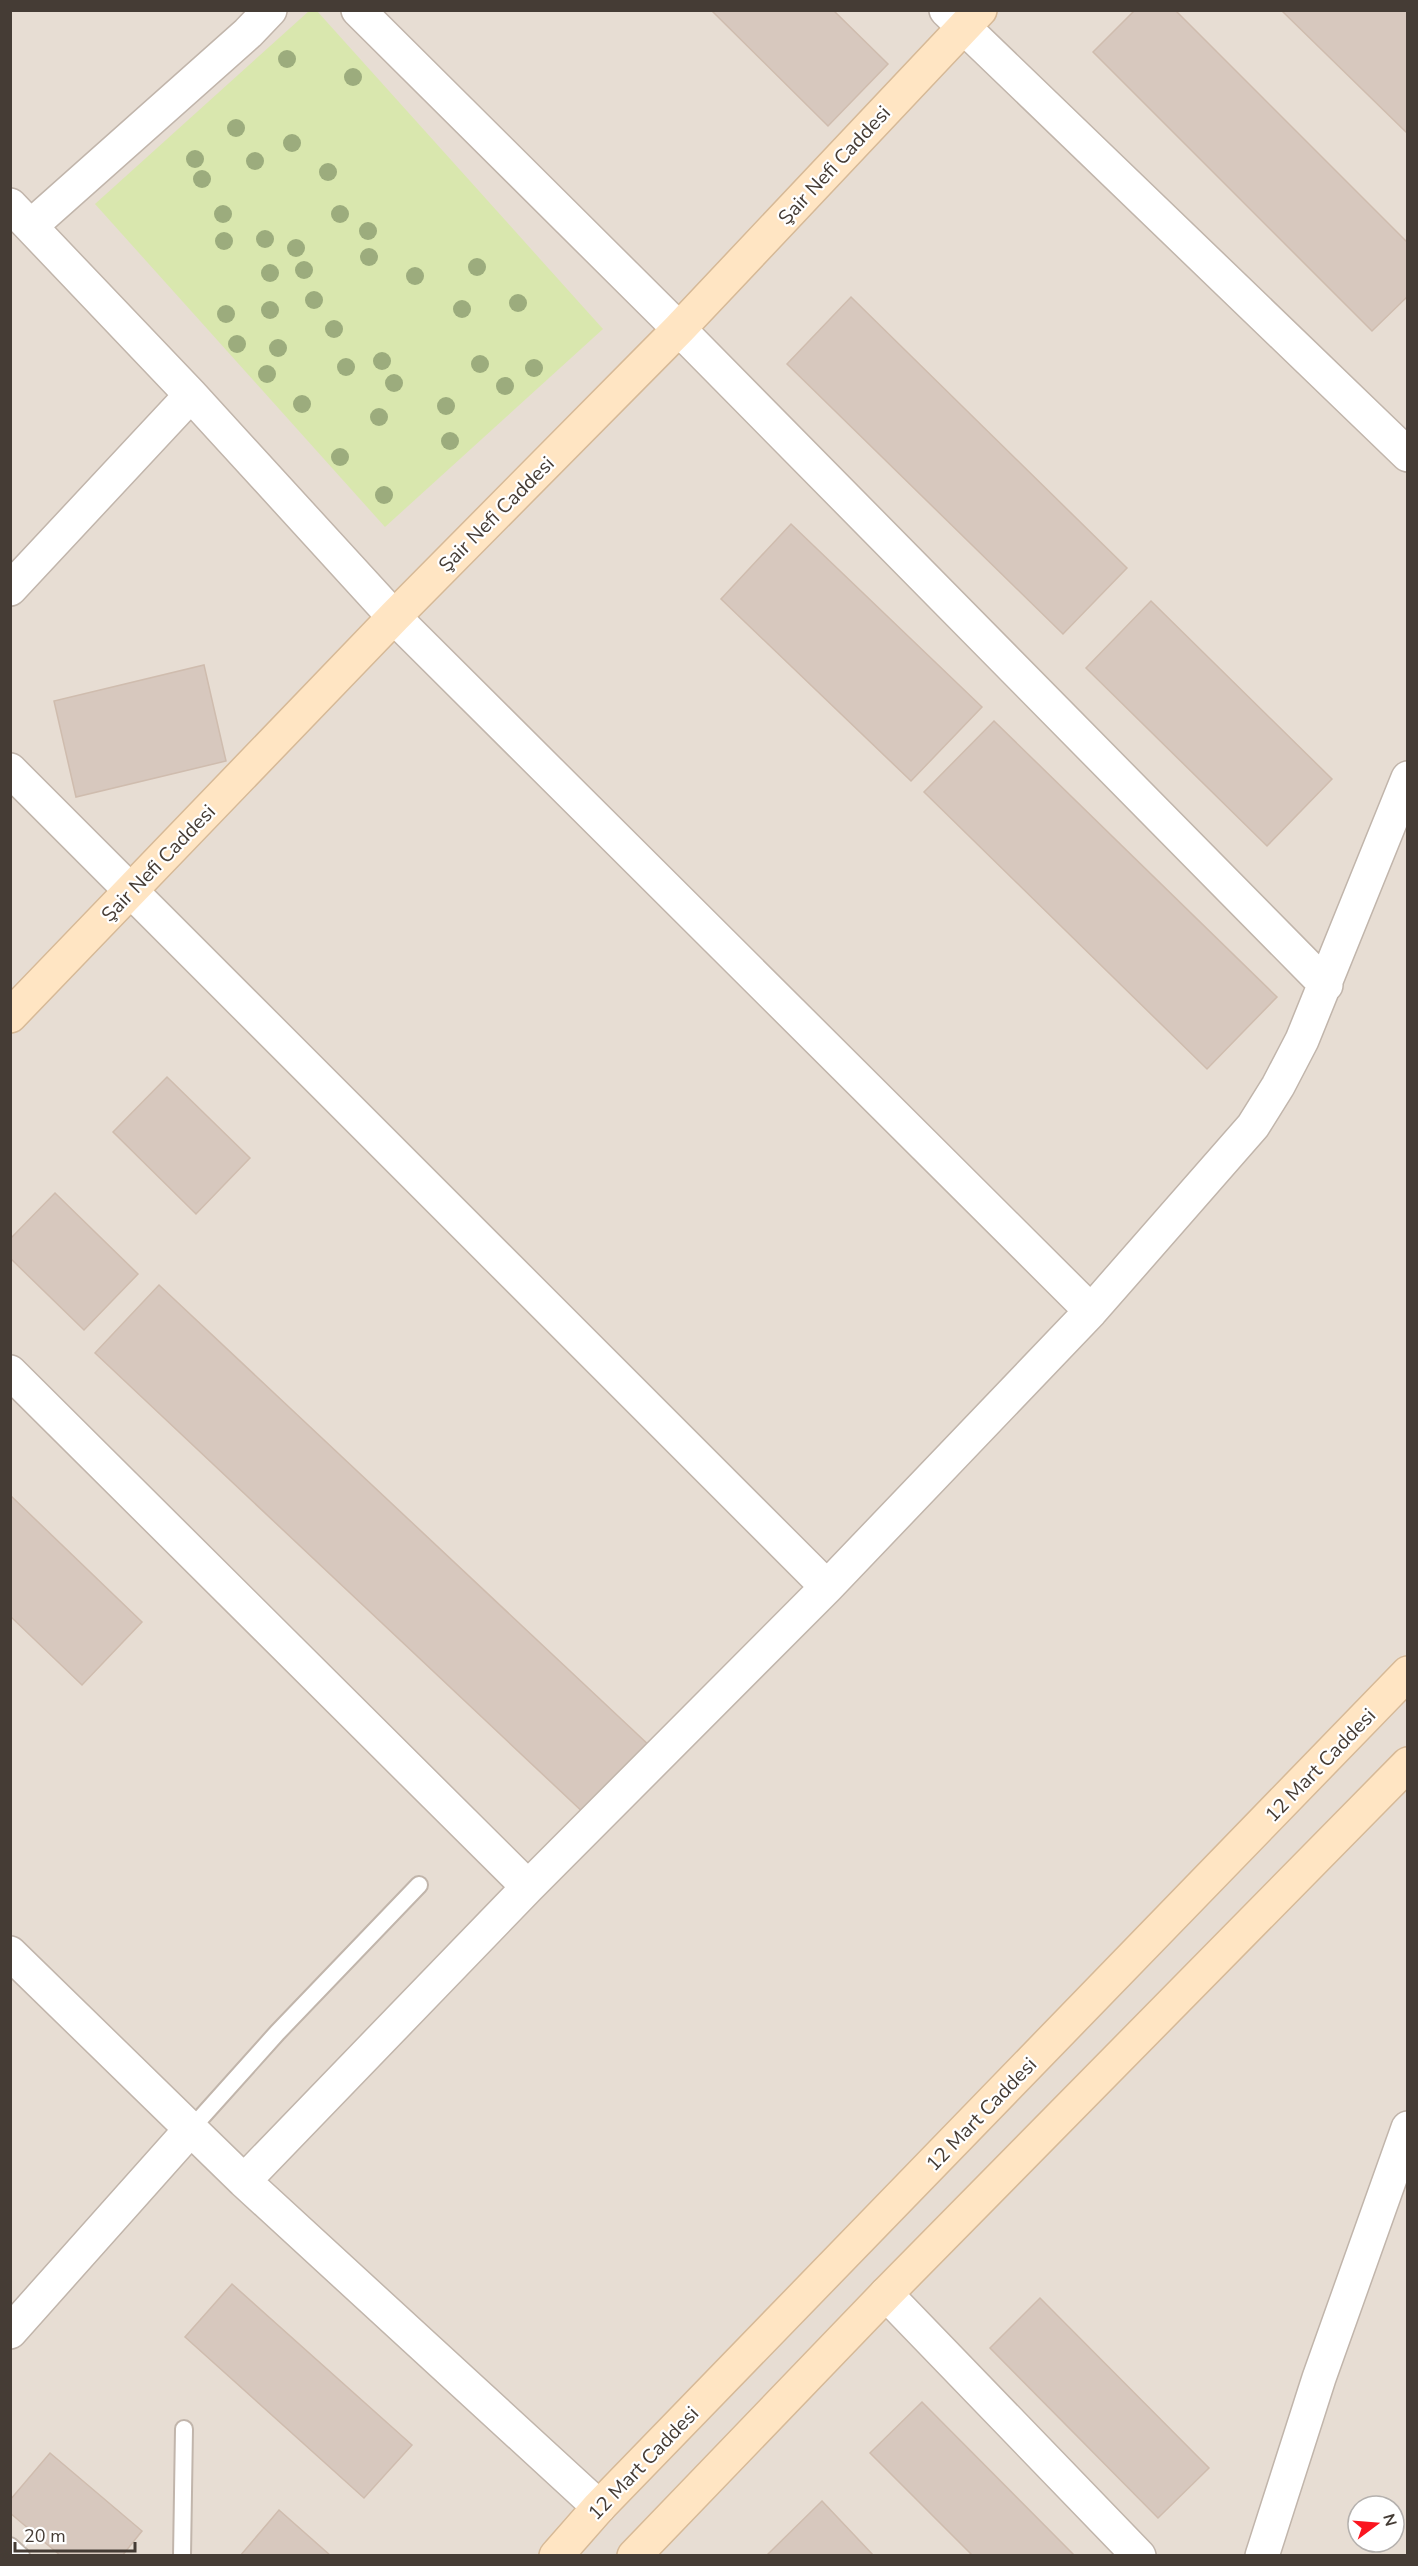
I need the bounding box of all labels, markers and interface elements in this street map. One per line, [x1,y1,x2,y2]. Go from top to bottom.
street label: Şair Nefi Caddesi [772,100,897,231]
street label: Şair Nefi Caddesi [433,451,560,578]
street label: Şair Nefi Caddesi [95,799,221,928]
street label: 12 Mart Caddesi [1259,1703,1382,1828]
street label: 12 Mart Caddesi [920,2052,1043,2177]
street label: 12 Mart Caddesi [582,2401,705,2526]
north arrow [1346,2494,1406,2554]
text: N [1377,2511,1402,2529]
scale bar [15,2515,135,2553]
text: 20 m [24,2524,66,2548]

